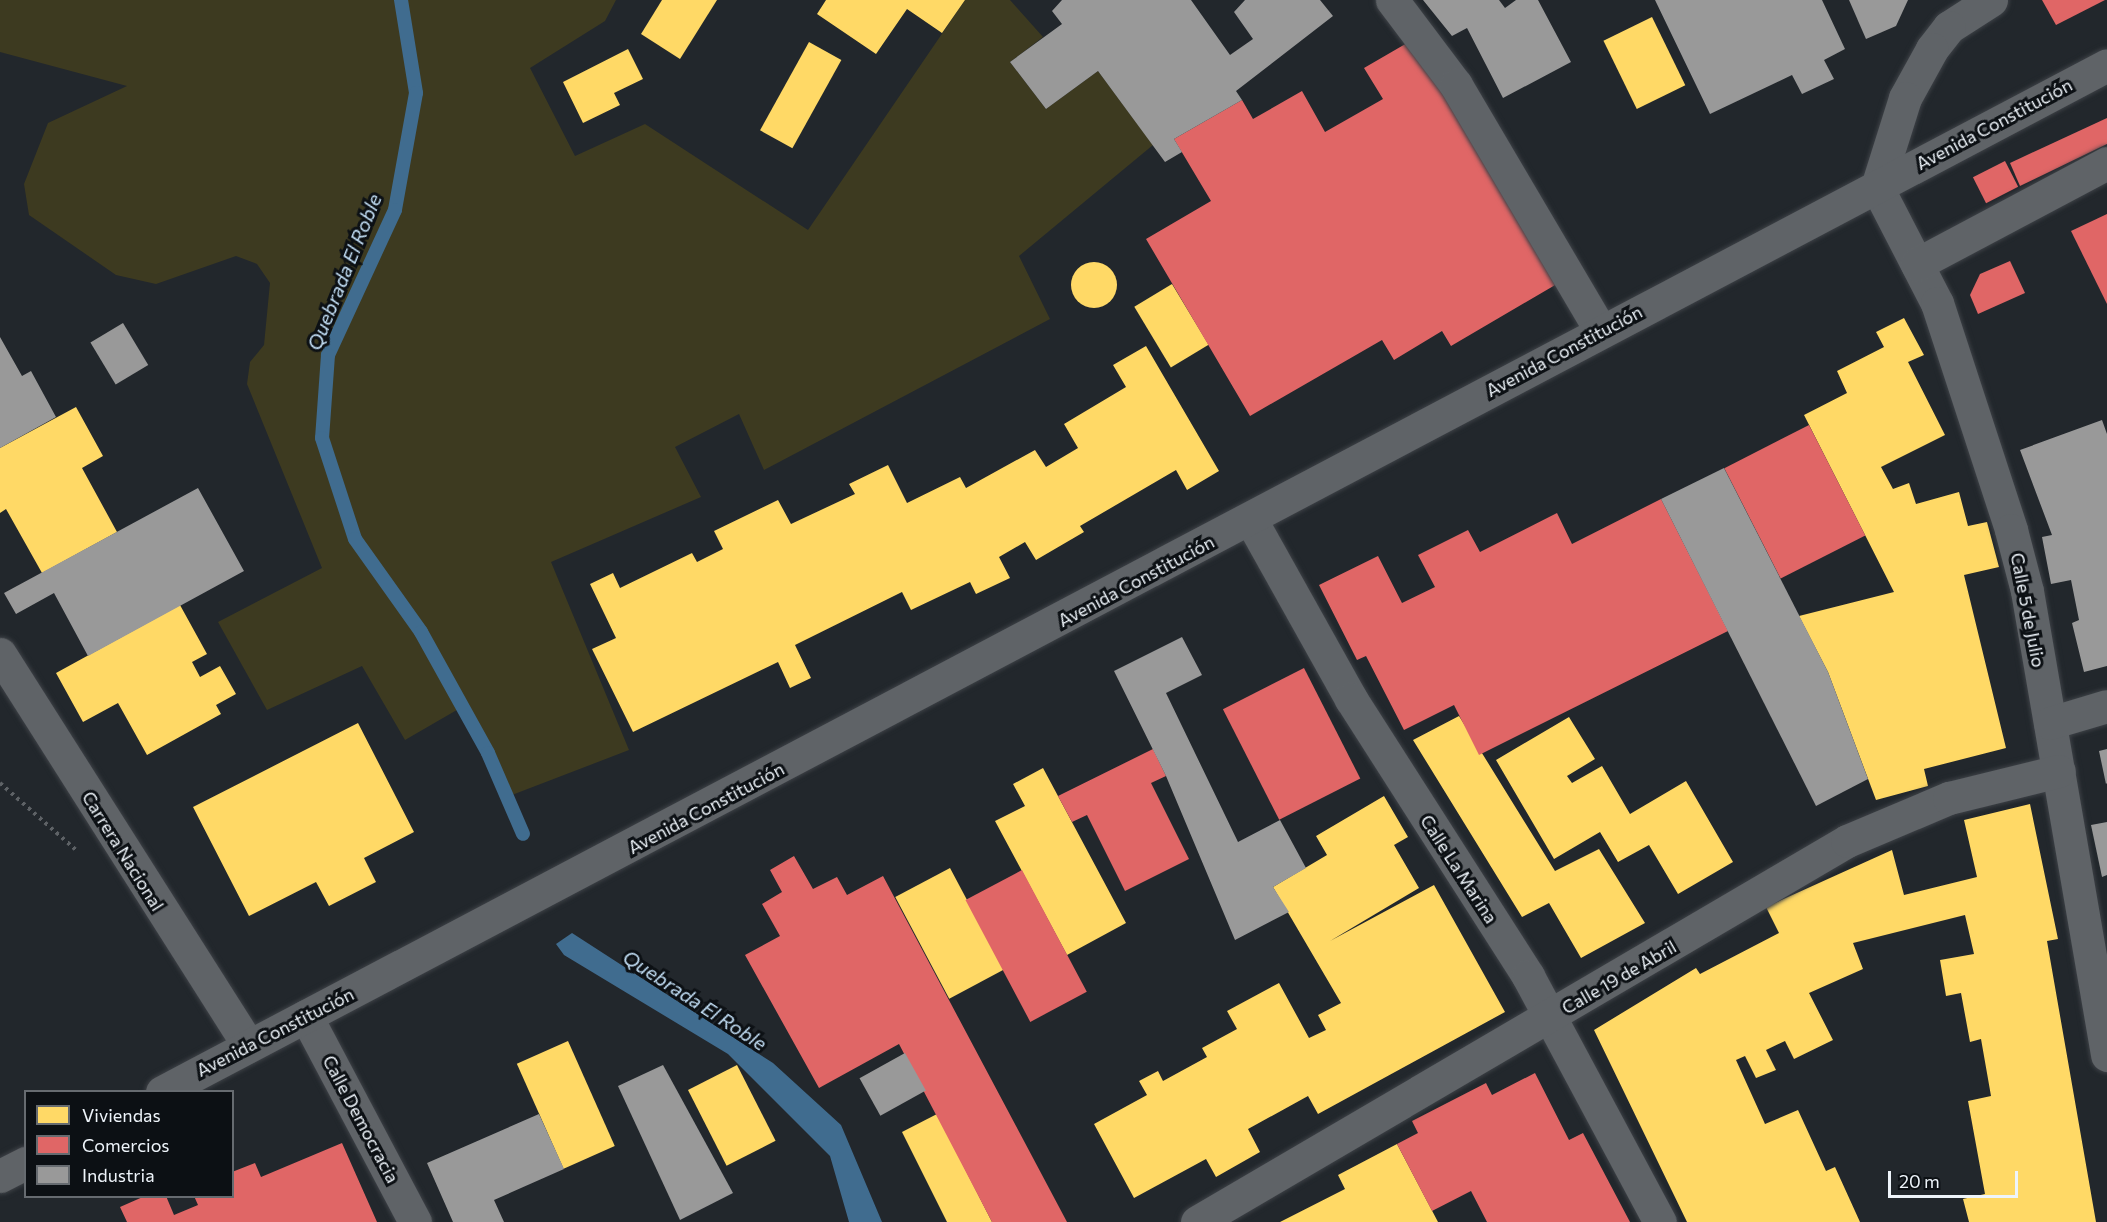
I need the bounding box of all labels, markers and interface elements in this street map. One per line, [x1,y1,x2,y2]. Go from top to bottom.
street label: Avenida Constitución [1912,74,2076,174]
water label: Quebrada El Roble [302,190,386,354]
street label: Avenida Constitución [1482,301,1646,401]
street label: Avenida Constitución [1054,531,1218,631]
street label: Calle 5 de Julio [2006,551,2050,669]
street label: Avenida Constitución [624,758,788,858]
street label: Carrera Nacional [78,787,168,915]
street label: Calle La Marina [1416,811,1502,927]
street label: Calle 19 de Abril [1558,935,1680,1019]
water label: Quebrada El Roble [618,944,772,1056]
street label: Avenida Constitución [193,983,357,1081]
street label: Calle Democracia [318,1052,404,1186]
legend [24,1090,234,1198]
text: Viviendas [82,1104,161,1126]
text: Comercios [82,1134,169,1156]
scale bar [1891,1159,2022,1197]
text: Industria [82,1164,155,1186]
text: 20 m [1899,1170,1940,1192]

